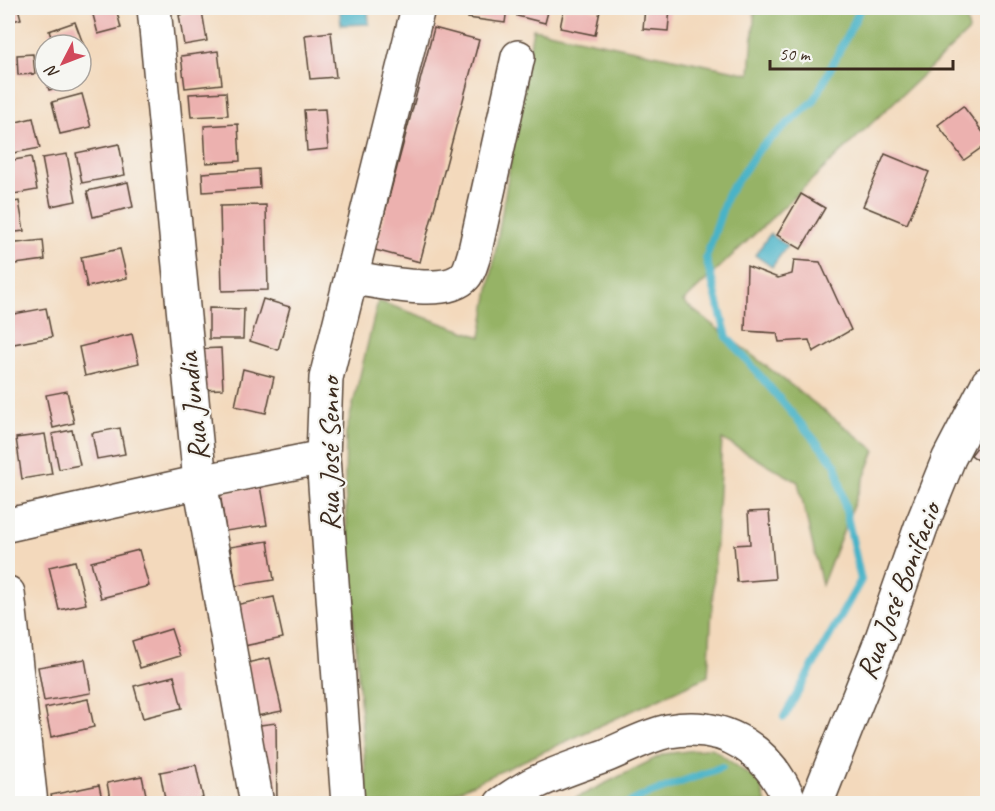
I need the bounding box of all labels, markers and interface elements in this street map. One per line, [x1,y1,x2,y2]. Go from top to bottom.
north arrow [33,33,93,93]
scale bar [770,33,953,71]
text: 50 m [779,43,812,65]
text: N [40,60,63,83]
street label: Rua Jundia [168,349,218,463]
street label: Rua José Senno [310,374,348,531]
street label: Rua José Bonifacio [847,494,950,685]

